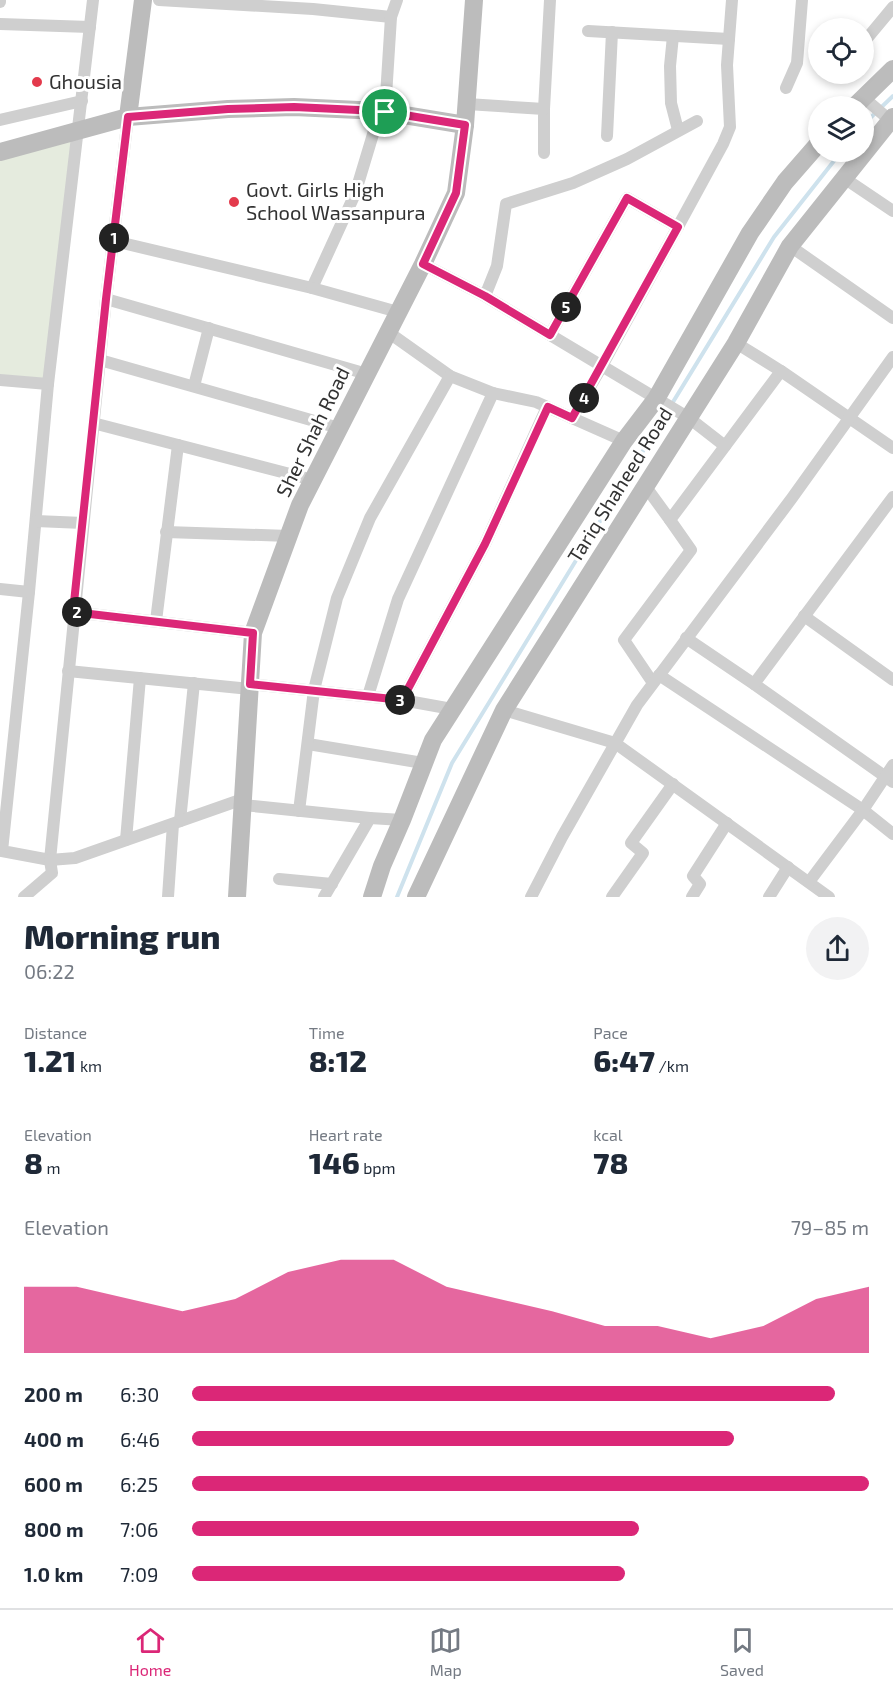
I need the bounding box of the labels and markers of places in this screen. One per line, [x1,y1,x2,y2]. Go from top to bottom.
place label: Ghousia [49,69,122,93]
marker: Ghousia [30,75,44,89]
pin [359,86,410,137]
place label: Govt. Girls High School Wassanpura [246,177,426,224]
marker: Govt. Girls High School Wassanpura [227,195,241,209]
pin: 1 [99,223,129,253]
pin: 5 [551,292,581,322]
pin: 4 [569,383,599,413]
pin: 2 [62,597,92,627]
pin: 3 [385,685,415,715]

